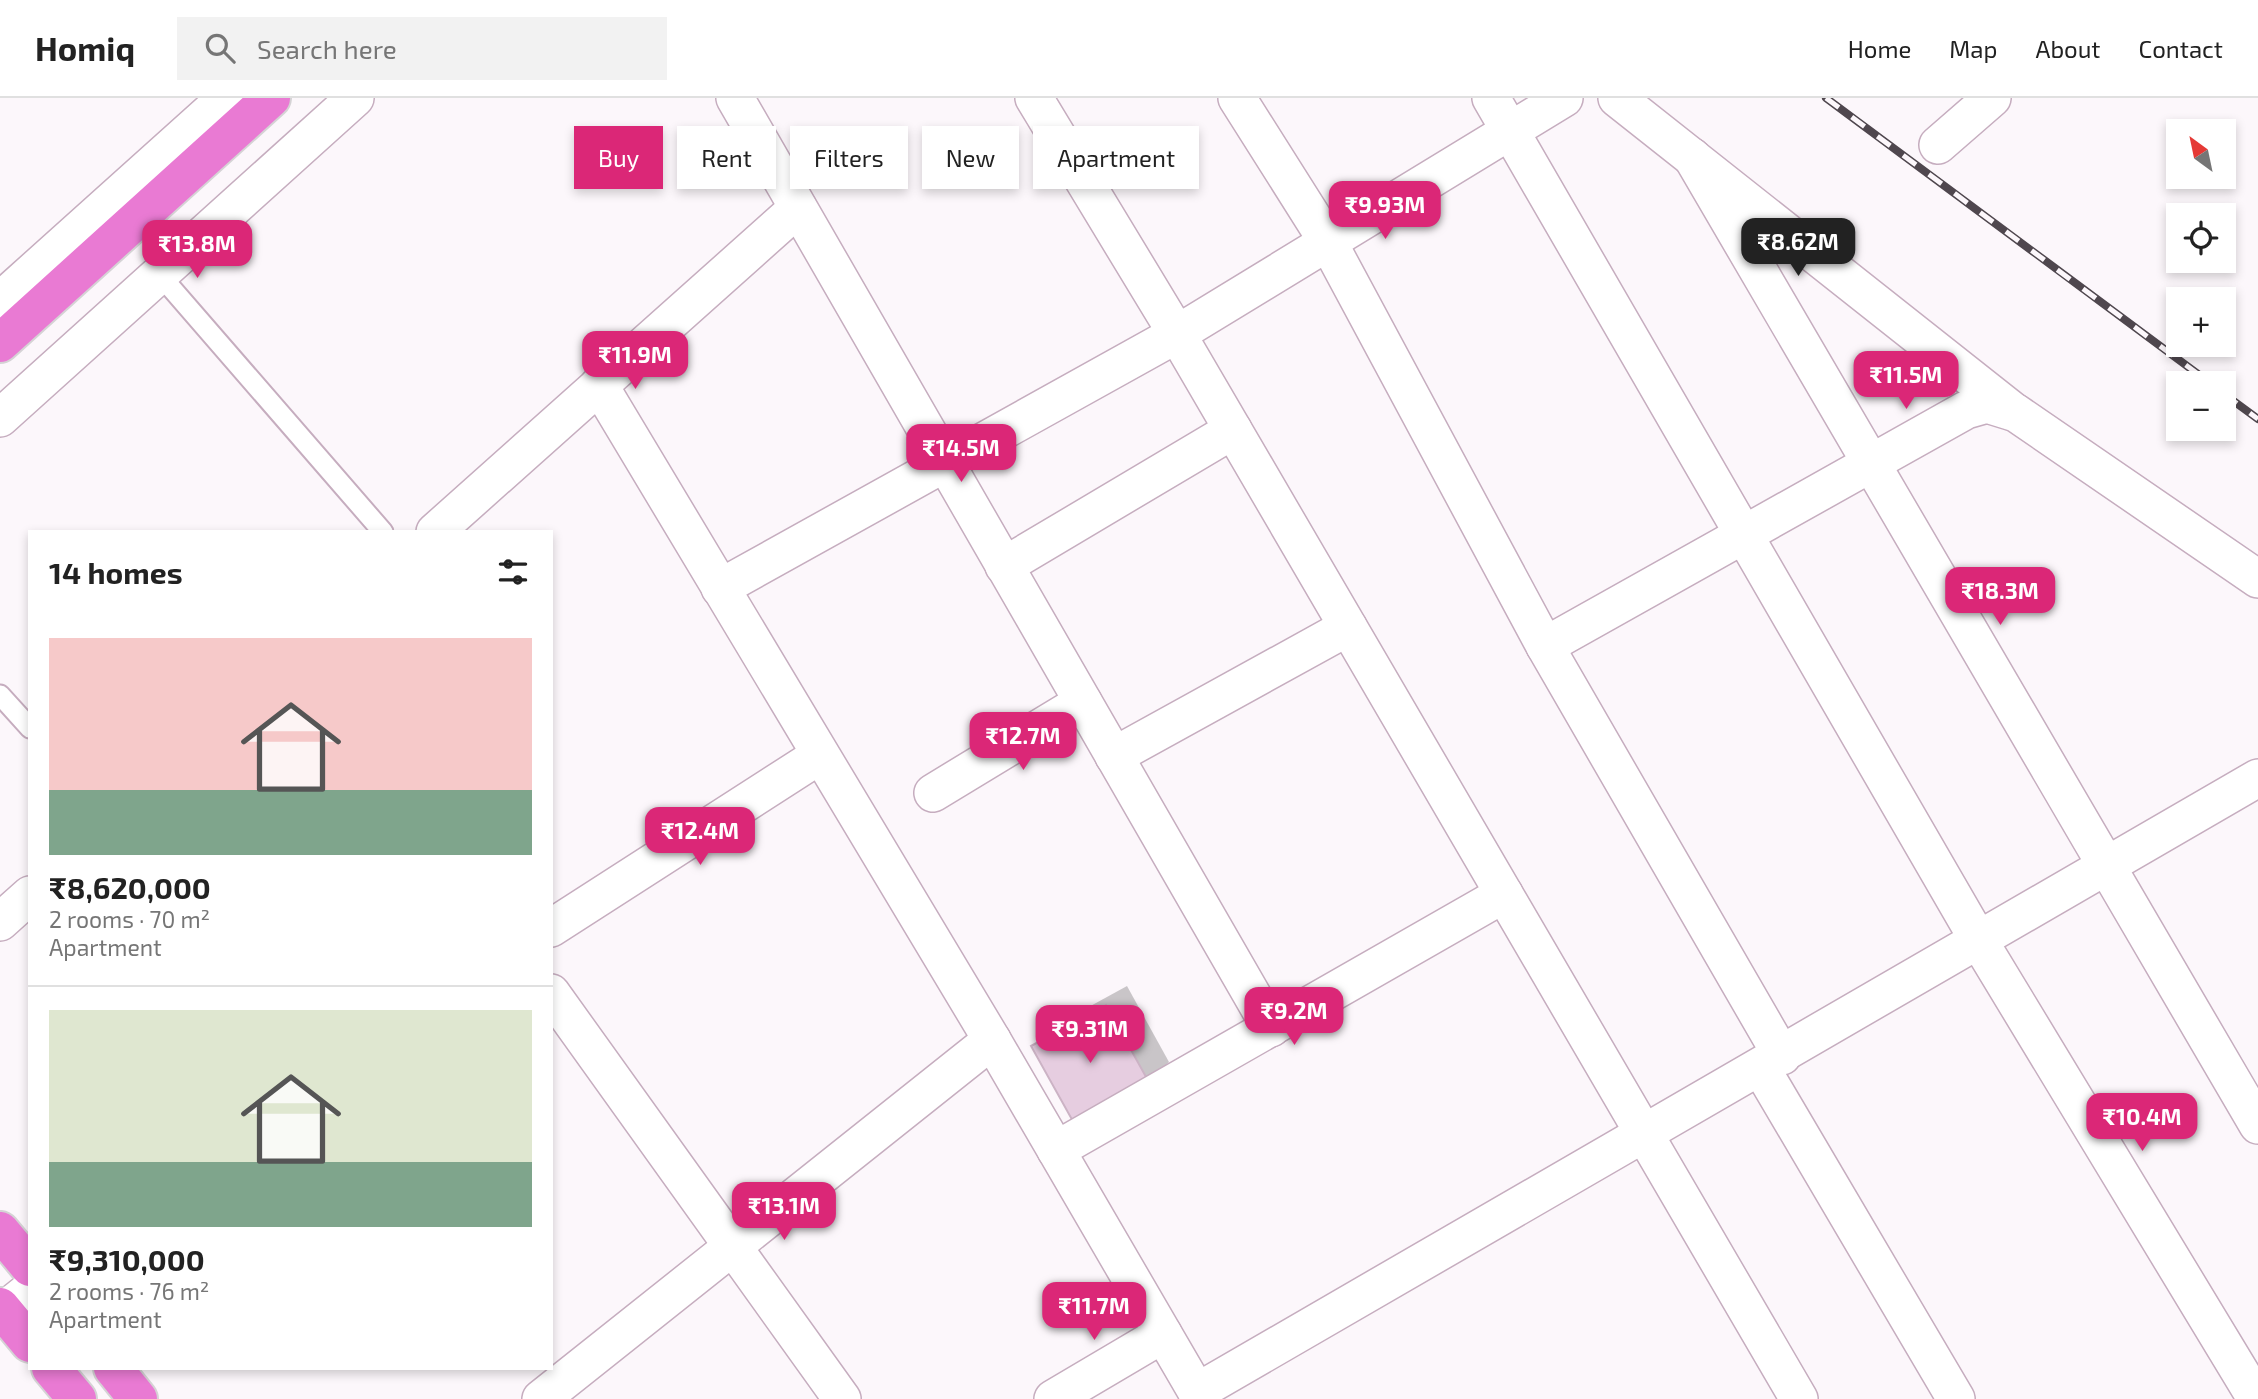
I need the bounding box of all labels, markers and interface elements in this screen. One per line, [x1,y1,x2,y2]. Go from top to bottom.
search box [177,17,667,80]
text: Homiq [35,28,135,68]
icon: search [201,29,239,67]
text: Search here [257,33,397,64]
text: Home [1848,34,1911,63]
text: Map [1949,34,1997,63]
text: About [2035,34,2101,63]
text: Contact [2139,34,2223,63]
north arrow [2166,119,2236,189]
map controls [2166,119,2236,441]
chip: Buy [574,126,663,189]
chip: Rent [677,126,776,189]
chip: Filters [790,126,908,189]
chip: New [922,126,1019,189]
chip: Apartment [1033,126,1199,189]
pin: ₹9.93M [1328,181,1442,241]
text: ₹9.93M [1345,190,1425,218]
button: locate [2166,203,2236,273]
pin: ₹8.62M [1741,218,1855,278]
pin: ₹13.8M [140,220,254,280]
text: ₹8.62M [1757,227,1839,255]
text: ₹13.8M [158,229,236,257]
button: + [2166,287,2236,357]
pin: ₹11.9M [578,331,692,391]
text: ₹11.9M [598,340,672,368]
pin: ₹11.5M [1849,352,1963,411]
text: ₹11.5M [1870,360,1942,388]
button: − [2166,371,2236,441]
pin: ₹14.5M [904,424,1018,484]
text: ₹14.5M [922,433,1000,461]
icon: filters [494,553,532,591]
text: 14 homes [49,554,183,590]
pin: ₹18.3M [1943,568,2057,627]
text: ₹18.3M [1961,576,2039,604]
icon: home [228,684,354,810]
pin: ₹12.7M [966,712,1080,772]
text: ₹12.7M [986,721,1060,749]
pin: ₹12.4M [643,808,757,867]
text: ₹12.4M [661,816,739,844]
text: ₹8,620,000 [49,869,211,905]
text: 2 rooms · 70 m² [49,905,210,933]
text: Apartment [49,933,162,961]
pin: ₹9.2M [1245,988,1343,1047]
text: ₹9.2M [1260,996,1328,1024]
pin: ₹9.31M [1033,1006,1147,1065]
text: ₹9.31M [1052,1014,1128,1042]
icon: home [228,1056,354,1182]
pin: ₹10.4M [2085,1094,2199,1153]
text: ₹10.4M [2102,1102,2182,1130]
pin: ₹13.1M [727,1182,841,1242]
text: ₹13.1M [748,1191,820,1219]
text: ₹9,310,000 [49,1241,205,1277]
text: 2 rooms · 76 m² [49,1277,209,1305]
pin: ₹11.7M [1037,1282,1151,1342]
text: ₹11.7M [1058,1291,1130,1319]
text: Apartment [49,1305,162,1333]

